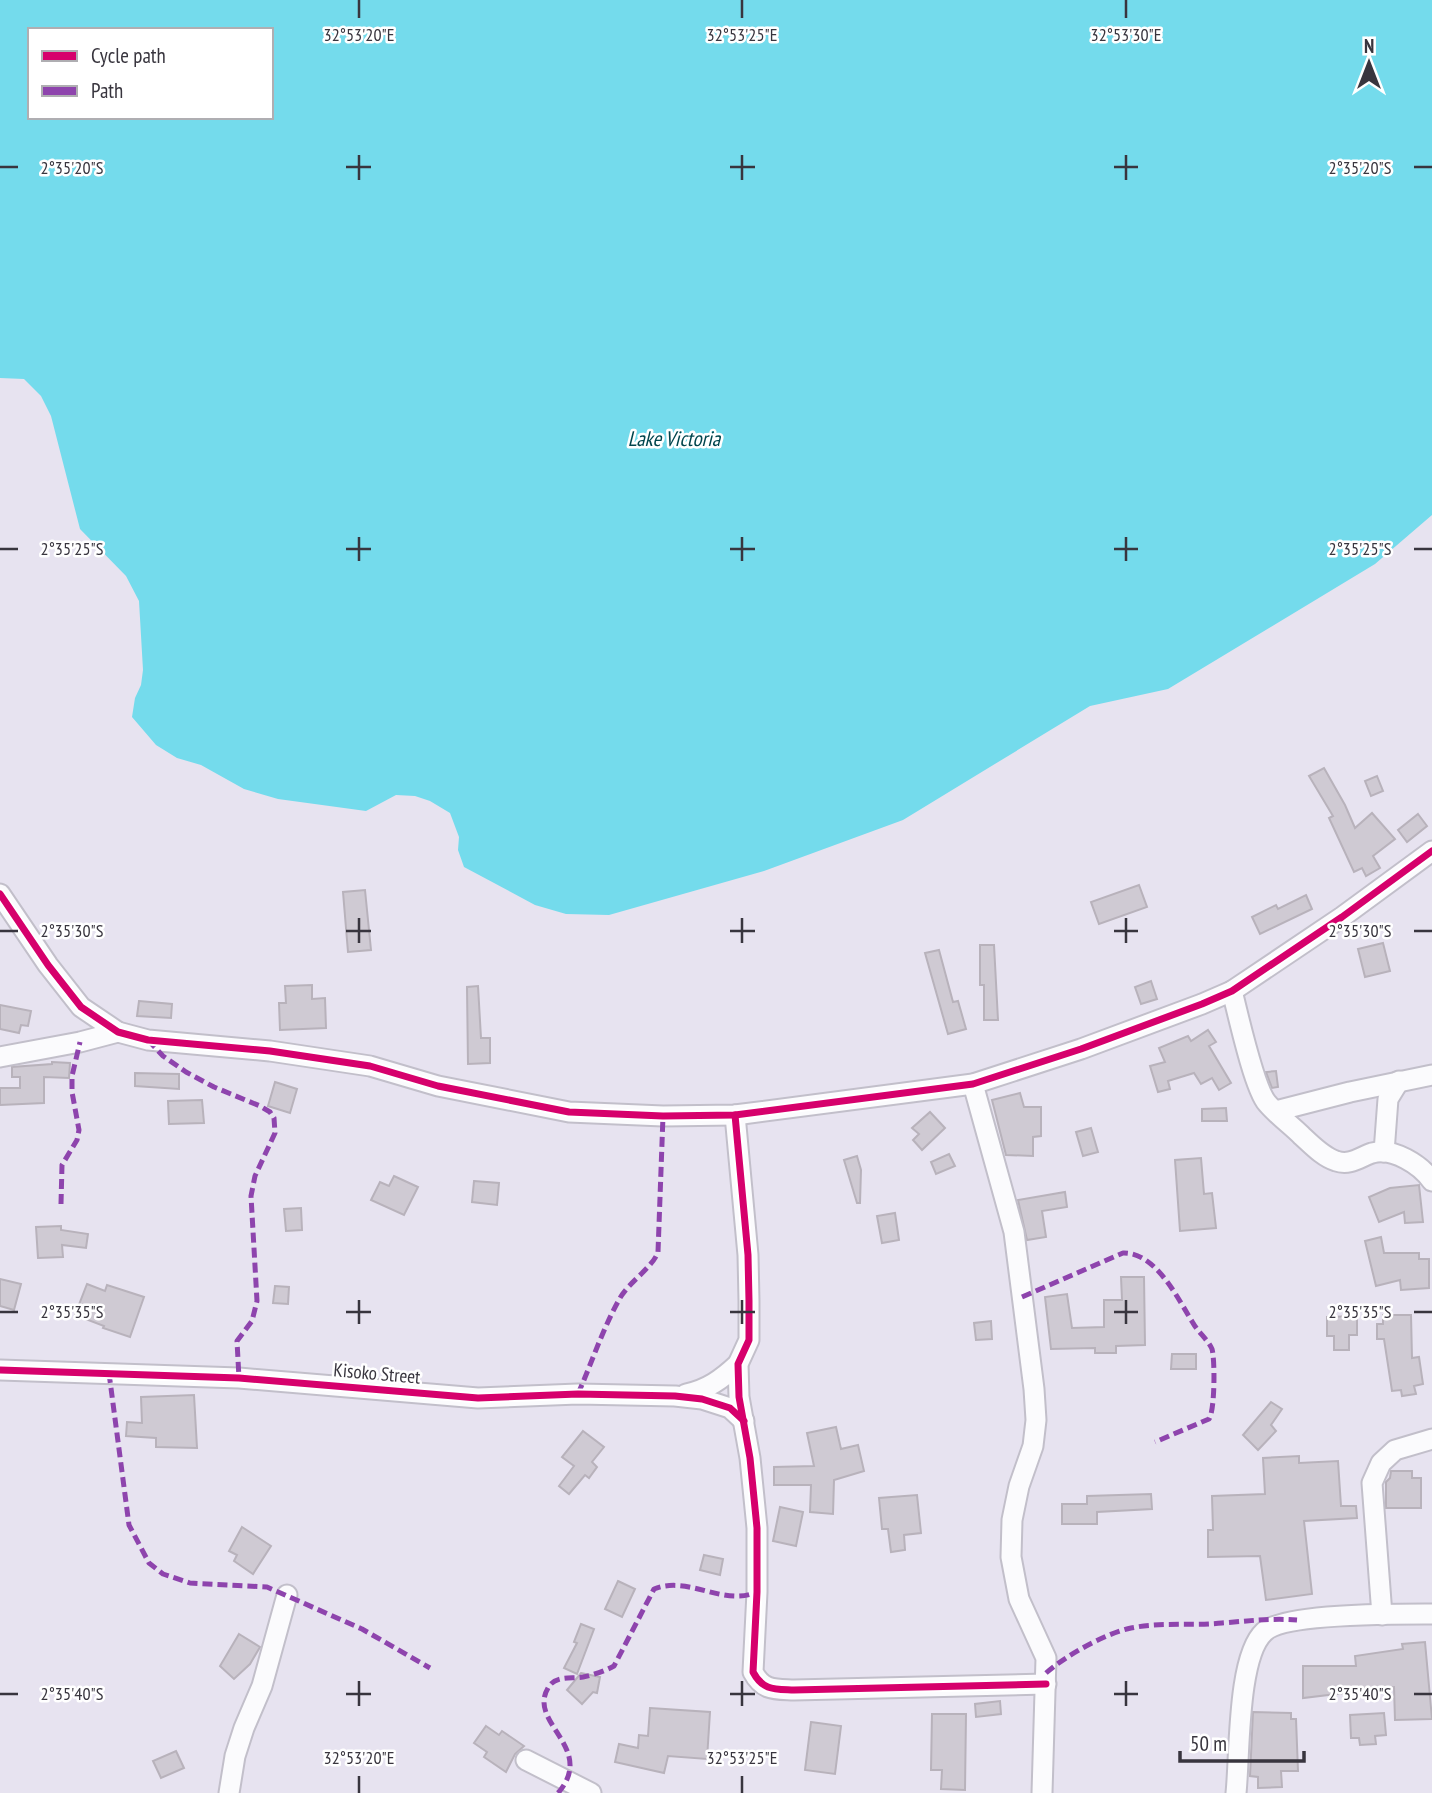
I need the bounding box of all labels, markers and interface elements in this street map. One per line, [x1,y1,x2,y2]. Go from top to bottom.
text: 32°53'20"E [324,23,394,46]
text: 32°53'25"E [707,23,777,46]
text: 32°53'30"E [1091,23,1161,46]
legend [28,28,273,119]
north arrow [1334,28,1404,98]
text: N [1364,34,1374,58]
text: Cycle path [91,42,166,69]
text: Path [91,77,123,104]
text: 2°35'20"S [41,156,104,179]
text: 2°35'20"S [1329,156,1392,179]
water label: Lake Victoria [628,425,722,452]
text: 2°35'25"S [41,537,104,560]
text: 2°35'25"S [1329,537,1392,560]
text: 2°35'30"S [41,919,104,942]
text: 2°35'30"S [1329,919,1392,942]
text: 2°35'35"S [41,1300,104,1323]
text: 2°35'35"S [1329,1300,1392,1323]
street label: Kisoko Street [333,1357,422,1389]
text: 2°35'40"S [41,1682,104,1705]
text: 2°35'40"S [1329,1682,1392,1705]
scale bar [1180,1720,1304,1764]
text: 50 m [1190,1730,1227,1757]
text: 32°53'20"E [324,1746,394,1769]
text: 32°53'25"E [707,1746,777,1769]

